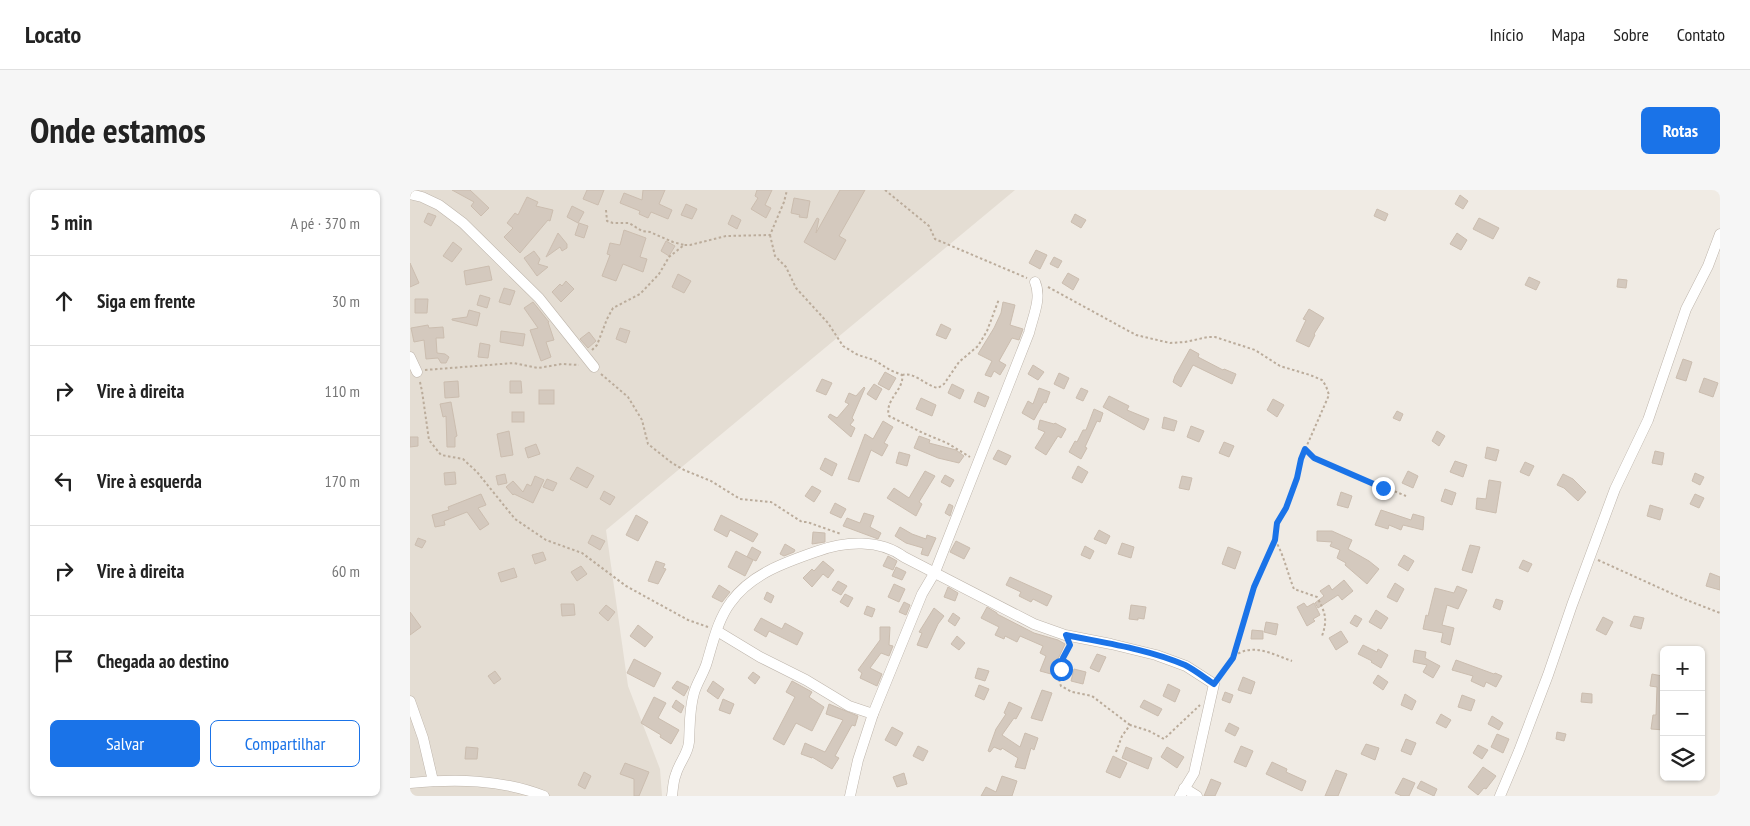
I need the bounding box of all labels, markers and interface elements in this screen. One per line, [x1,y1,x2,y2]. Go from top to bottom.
text: Locato [25,19,81,50]
text: Início [1489,23,1523,46]
text: Mapa [1551,23,1585,46]
text: Sobre [1613,23,1649,46]
text: Contato [1677,23,1725,46]
text: Onde estamos [30,107,206,153]
button: Rotas [1641,107,1720,154]
text: 5 min [50,209,92,236]
text: A pé · 370 m [290,213,360,233]
icon: ahead [50,287,78,315]
text: Siga em frente [97,289,195,313]
text: 30 m [332,291,360,311]
icon: right [50,377,78,405]
text: Vire à direita [97,379,184,403]
text: 110 m [325,381,360,401]
icon: left [50,467,78,495]
text: Vire à esquerda [97,469,202,493]
text: 170 m [325,471,360,491]
route end [1372,477,1395,500]
icon: right [50,557,78,585]
text: Vire à direita [97,559,184,583]
text: 60 m [332,561,360,581]
map controls [1660,646,1705,781]
button: + [1660,646,1705,691]
icon: arrive [50,647,78,675]
text: Chegada ao destino [97,649,229,673]
route start [1050,658,1073,681]
button: − [1660,691,1705,736]
button: Salvar [50,720,200,767]
button: Compartilhar [210,720,360,767]
button: layers [1660,736,1705,781]

